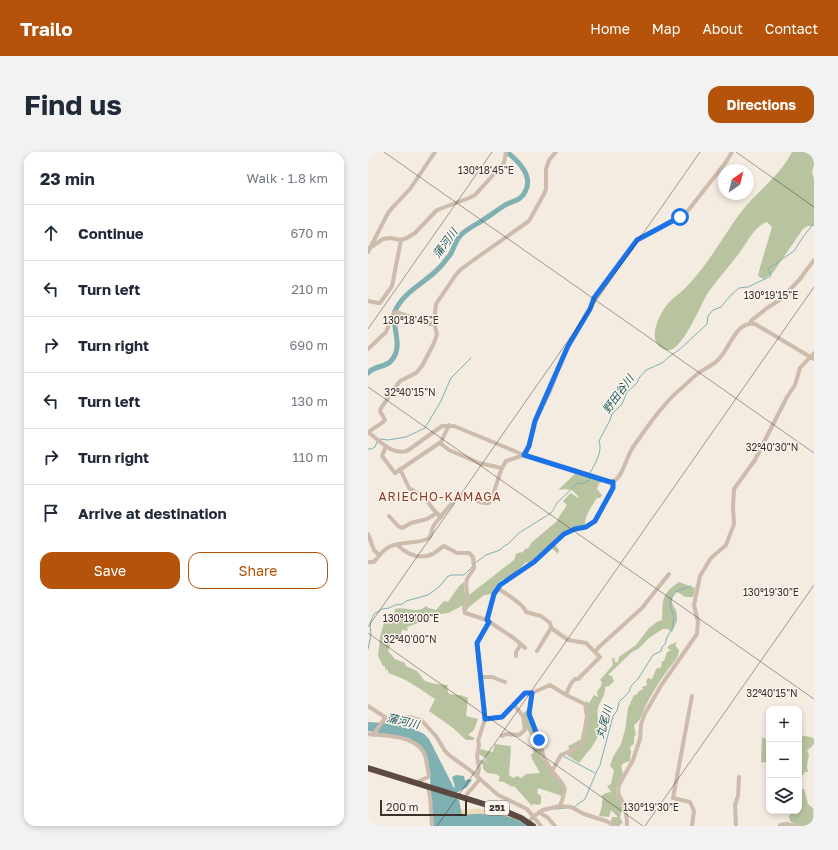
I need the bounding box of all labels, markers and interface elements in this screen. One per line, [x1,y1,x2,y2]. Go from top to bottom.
text: Trailo [20,17,73,40]
text: Home [590,20,630,37]
text: Map [652,20,680,37]
text: About [702,20,743,37]
text: Contact [765,20,818,37]
button: Directions [708,86,814,123]
text: Find us [24,88,122,121]
text: 130°18'45"E [458,164,514,176]
north arrow [718,164,754,200]
text: 23 min [40,168,95,189]
text: Walk · 1.8 km [247,170,328,186]
route start [671,208,689,226]
icon: ahead [40,222,62,244]
text: Continue [78,224,144,242]
text: 670 m [290,225,328,241]
water label: 蒲河川 [430,225,460,260]
icon: left [40,278,62,300]
text: Turn left [78,280,140,298]
text: 210 m [291,281,328,297]
text: 130°19'15"E [744,289,798,301]
text: 130°18'45"E [383,314,439,326]
icon: right [40,334,62,356]
text: Turn right [78,336,149,354]
text: 690 m [289,337,328,353]
water label: 野田谷川 [599,371,636,415]
text: 32°40'15"N [384,386,436,398]
icon: left [40,390,62,412]
text: Turn left [78,392,140,410]
text: 130 m [291,393,328,409]
text: 32°40'30"N [746,441,798,453]
icon: right [40,446,62,468]
text: Turn right [78,448,149,466]
text: 110 m [293,449,328,465]
district label: ARIECHO-KAMAGA [379,489,501,504]
icon: arrive [40,502,62,524]
text: Arrive at destination [78,504,227,522]
button: Save [40,552,180,589]
button: Share [188,552,328,589]
text: 130°19'30"E [743,586,799,598]
text: 130°19'00"E [383,612,439,624]
text: 32°40'00"N [383,633,437,645]
text: 32°40'15"N [746,687,798,699]
water label: 丸尾川 [593,703,615,740]
map controls [766,706,802,814]
button: + [766,706,802,742]
water label: 蒲河川 [386,710,422,731]
route end [530,731,548,749]
button: − [766,742,802,778]
button: layers [766,778,802,814]
scale bar [380,798,467,817]
text: 200 m [386,800,419,813]
road number: 251 [485,801,509,815]
text: 130°19'30"E [623,801,679,813]

